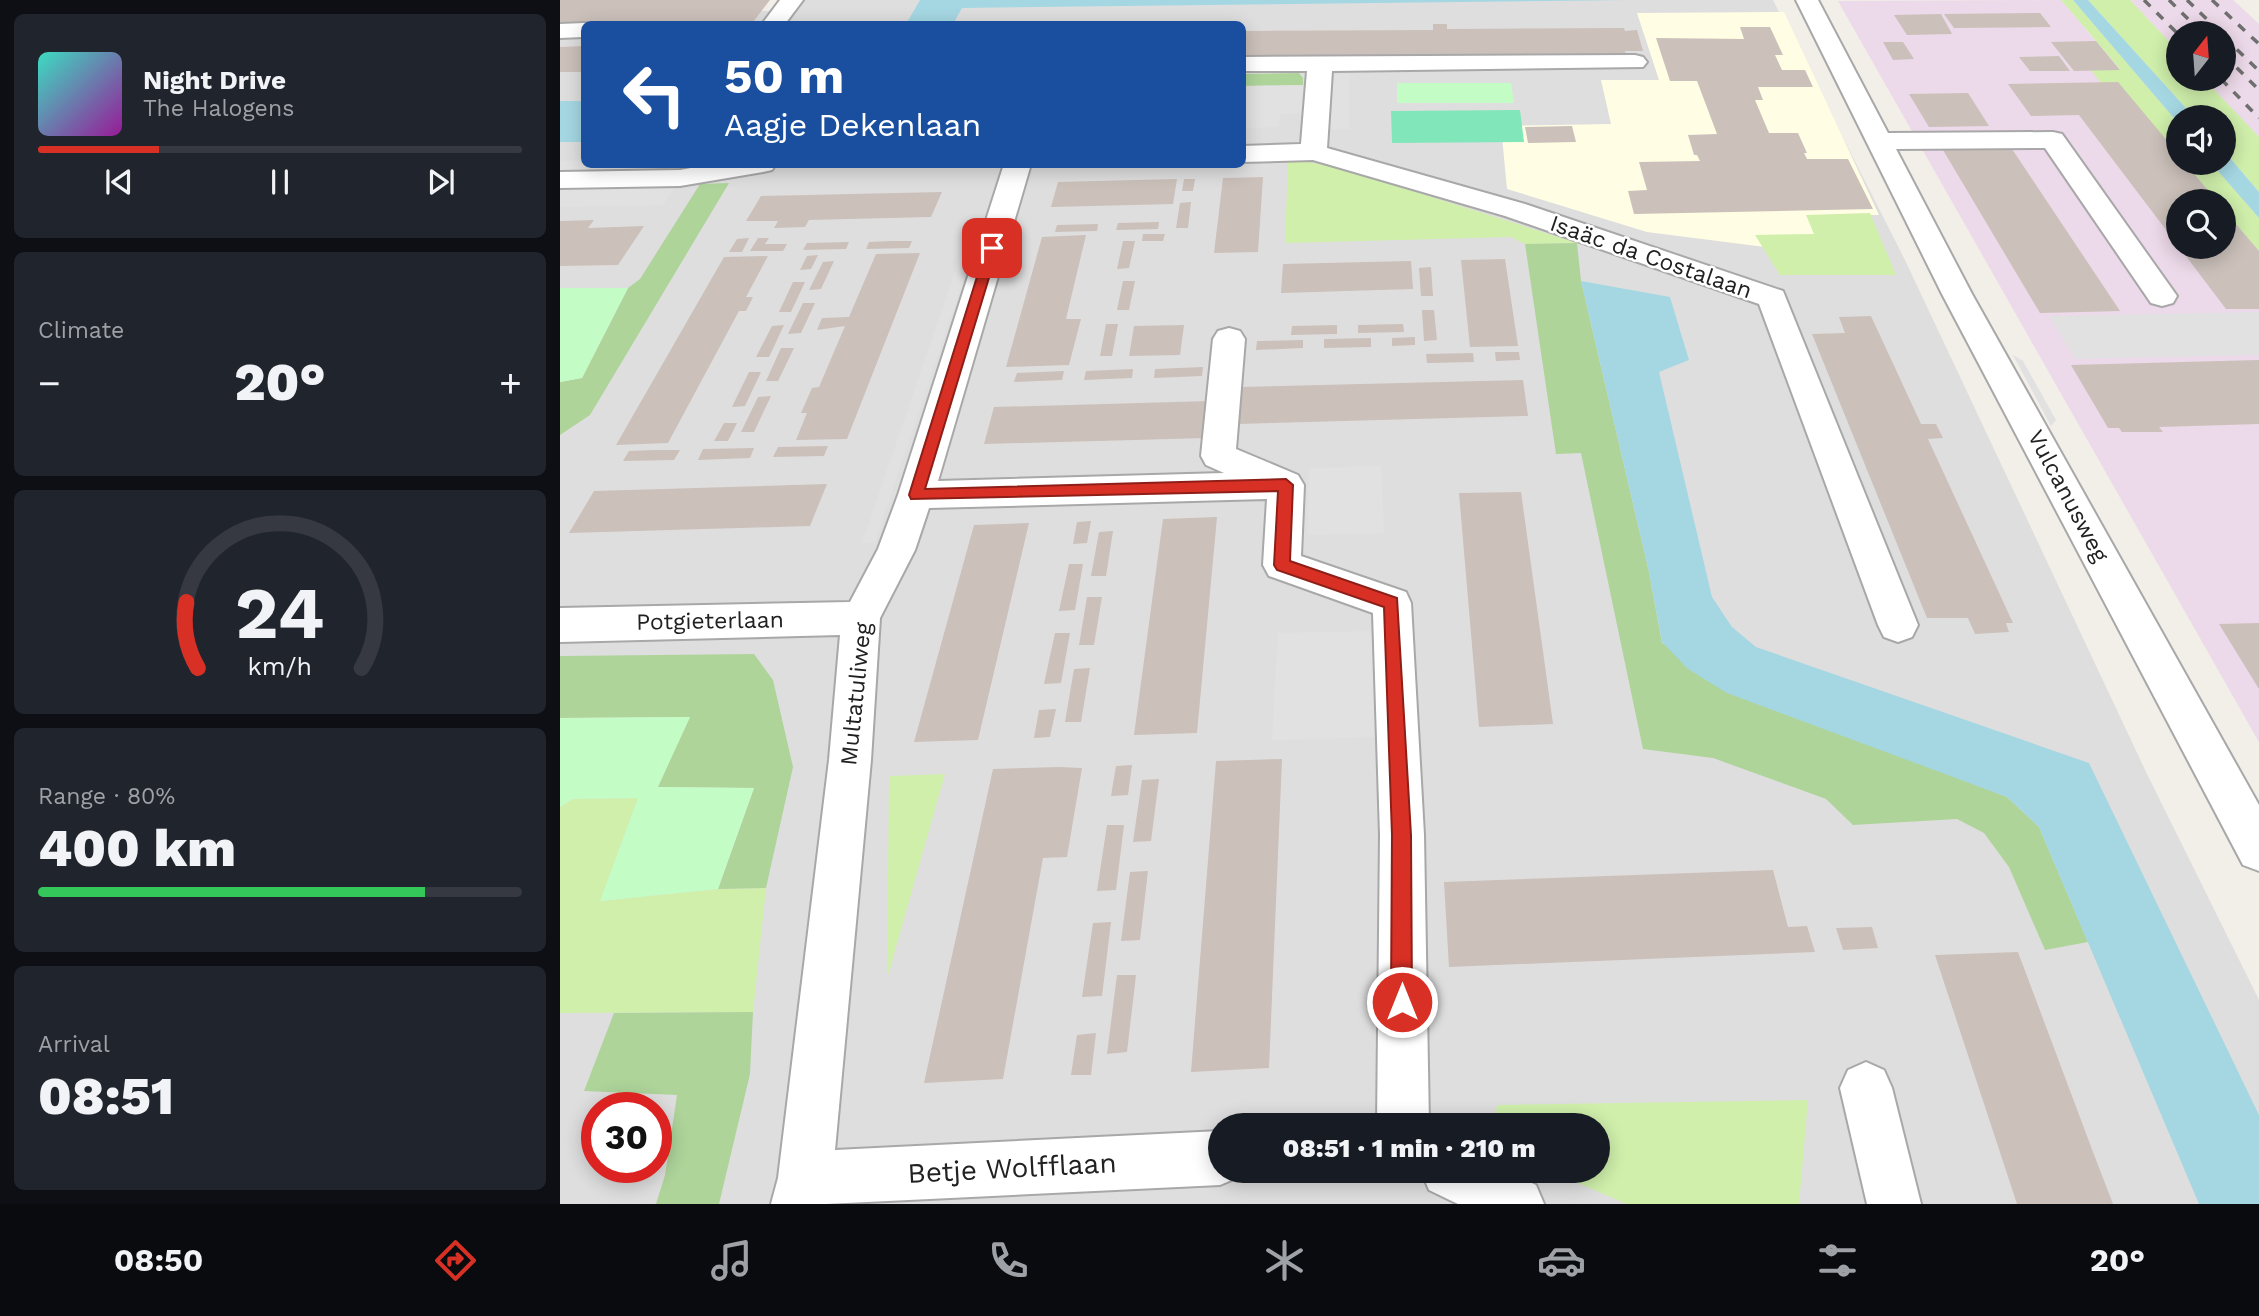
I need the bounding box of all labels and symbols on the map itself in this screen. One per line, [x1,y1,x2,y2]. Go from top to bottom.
north arrow [2166,21,2236,91]
street label: Isaäc da Costalaan [1546,210,1756,304]
pin [962,218,1022,278]
street label: Vulcanusweg [2022,425,2114,567]
street label: Potgieterlaan [636,606,784,636]
street label: Multatuliweg [835,620,877,767]
position arrow [1365,965,1439,1039]
speed limit sign: 30 [581,1092,672,1183]
street label: Betje Wolfflaan [907,1146,1117,1190]

